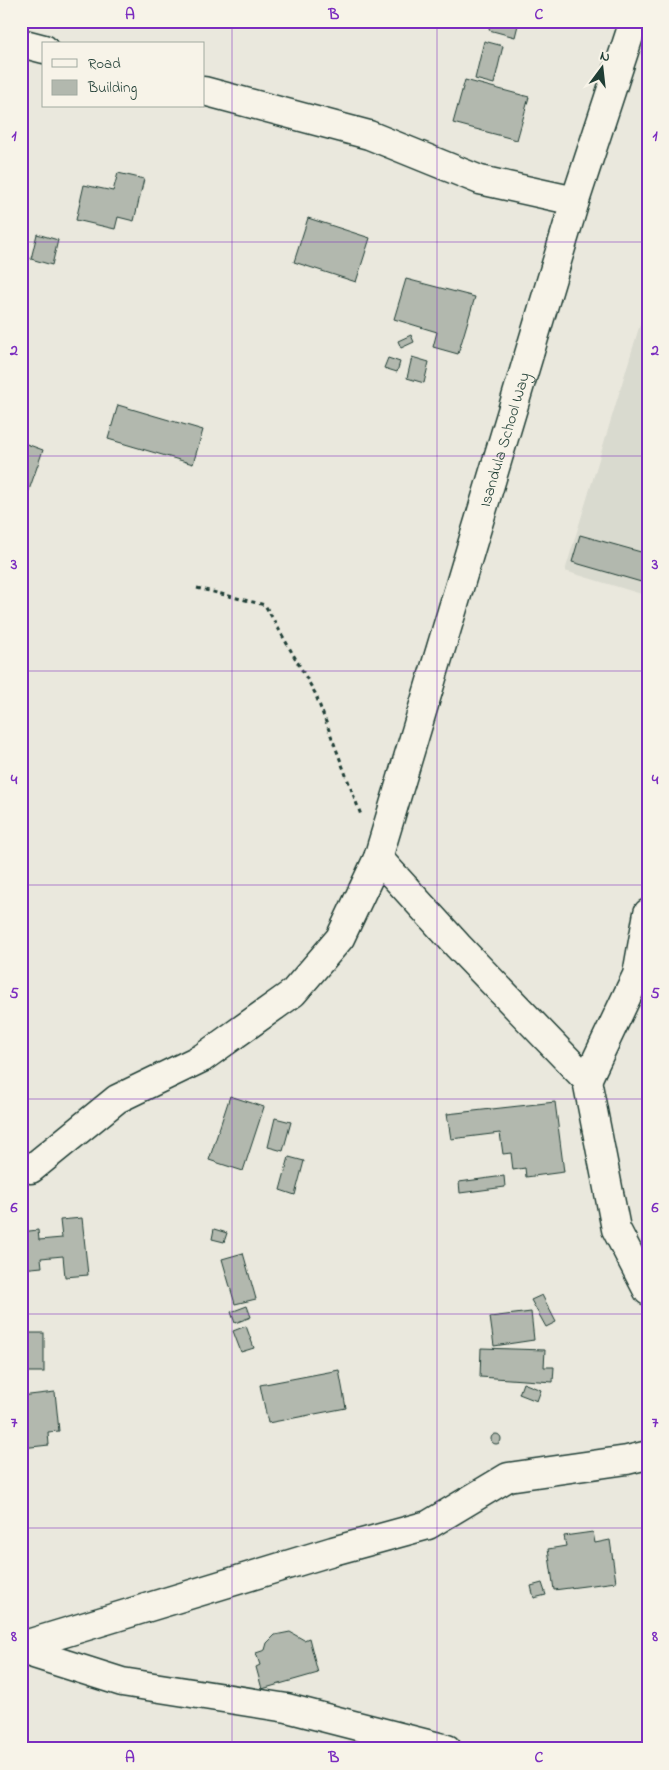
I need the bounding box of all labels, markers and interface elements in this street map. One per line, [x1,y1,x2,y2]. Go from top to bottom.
text: A [125,3,135,27]
text: B [328,3,340,27]
text: C [535,3,544,27]
legend [42,42,205,108]
north arrow [576,42,626,92]
text: N [598,46,612,68]
text: Road [88,53,121,75]
text: Building [87,77,137,100]
text: 1 [11,124,17,148]
text: 1 [652,124,658,148]
text: 2 [9,339,18,363]
text: 2 [650,339,659,363]
street label: Isandula School Way [474,370,537,510]
text: 3 [10,553,18,577]
text: 3 [651,553,659,577]
text: 4 [10,768,18,792]
text: 4 [651,768,659,792]
text: 5 [9,982,19,1006]
text: 5 [650,982,660,1006]
text: 6 [9,1196,18,1220]
text: 6 [650,1196,659,1220]
text: 7 [11,1411,18,1435]
text: 7 [652,1411,659,1435]
text: 8 [10,1625,17,1649]
text: 8 [651,1625,658,1649]
text: A [125,1746,135,1770]
text: B [328,1746,340,1770]
text: C [535,1746,544,1770]

